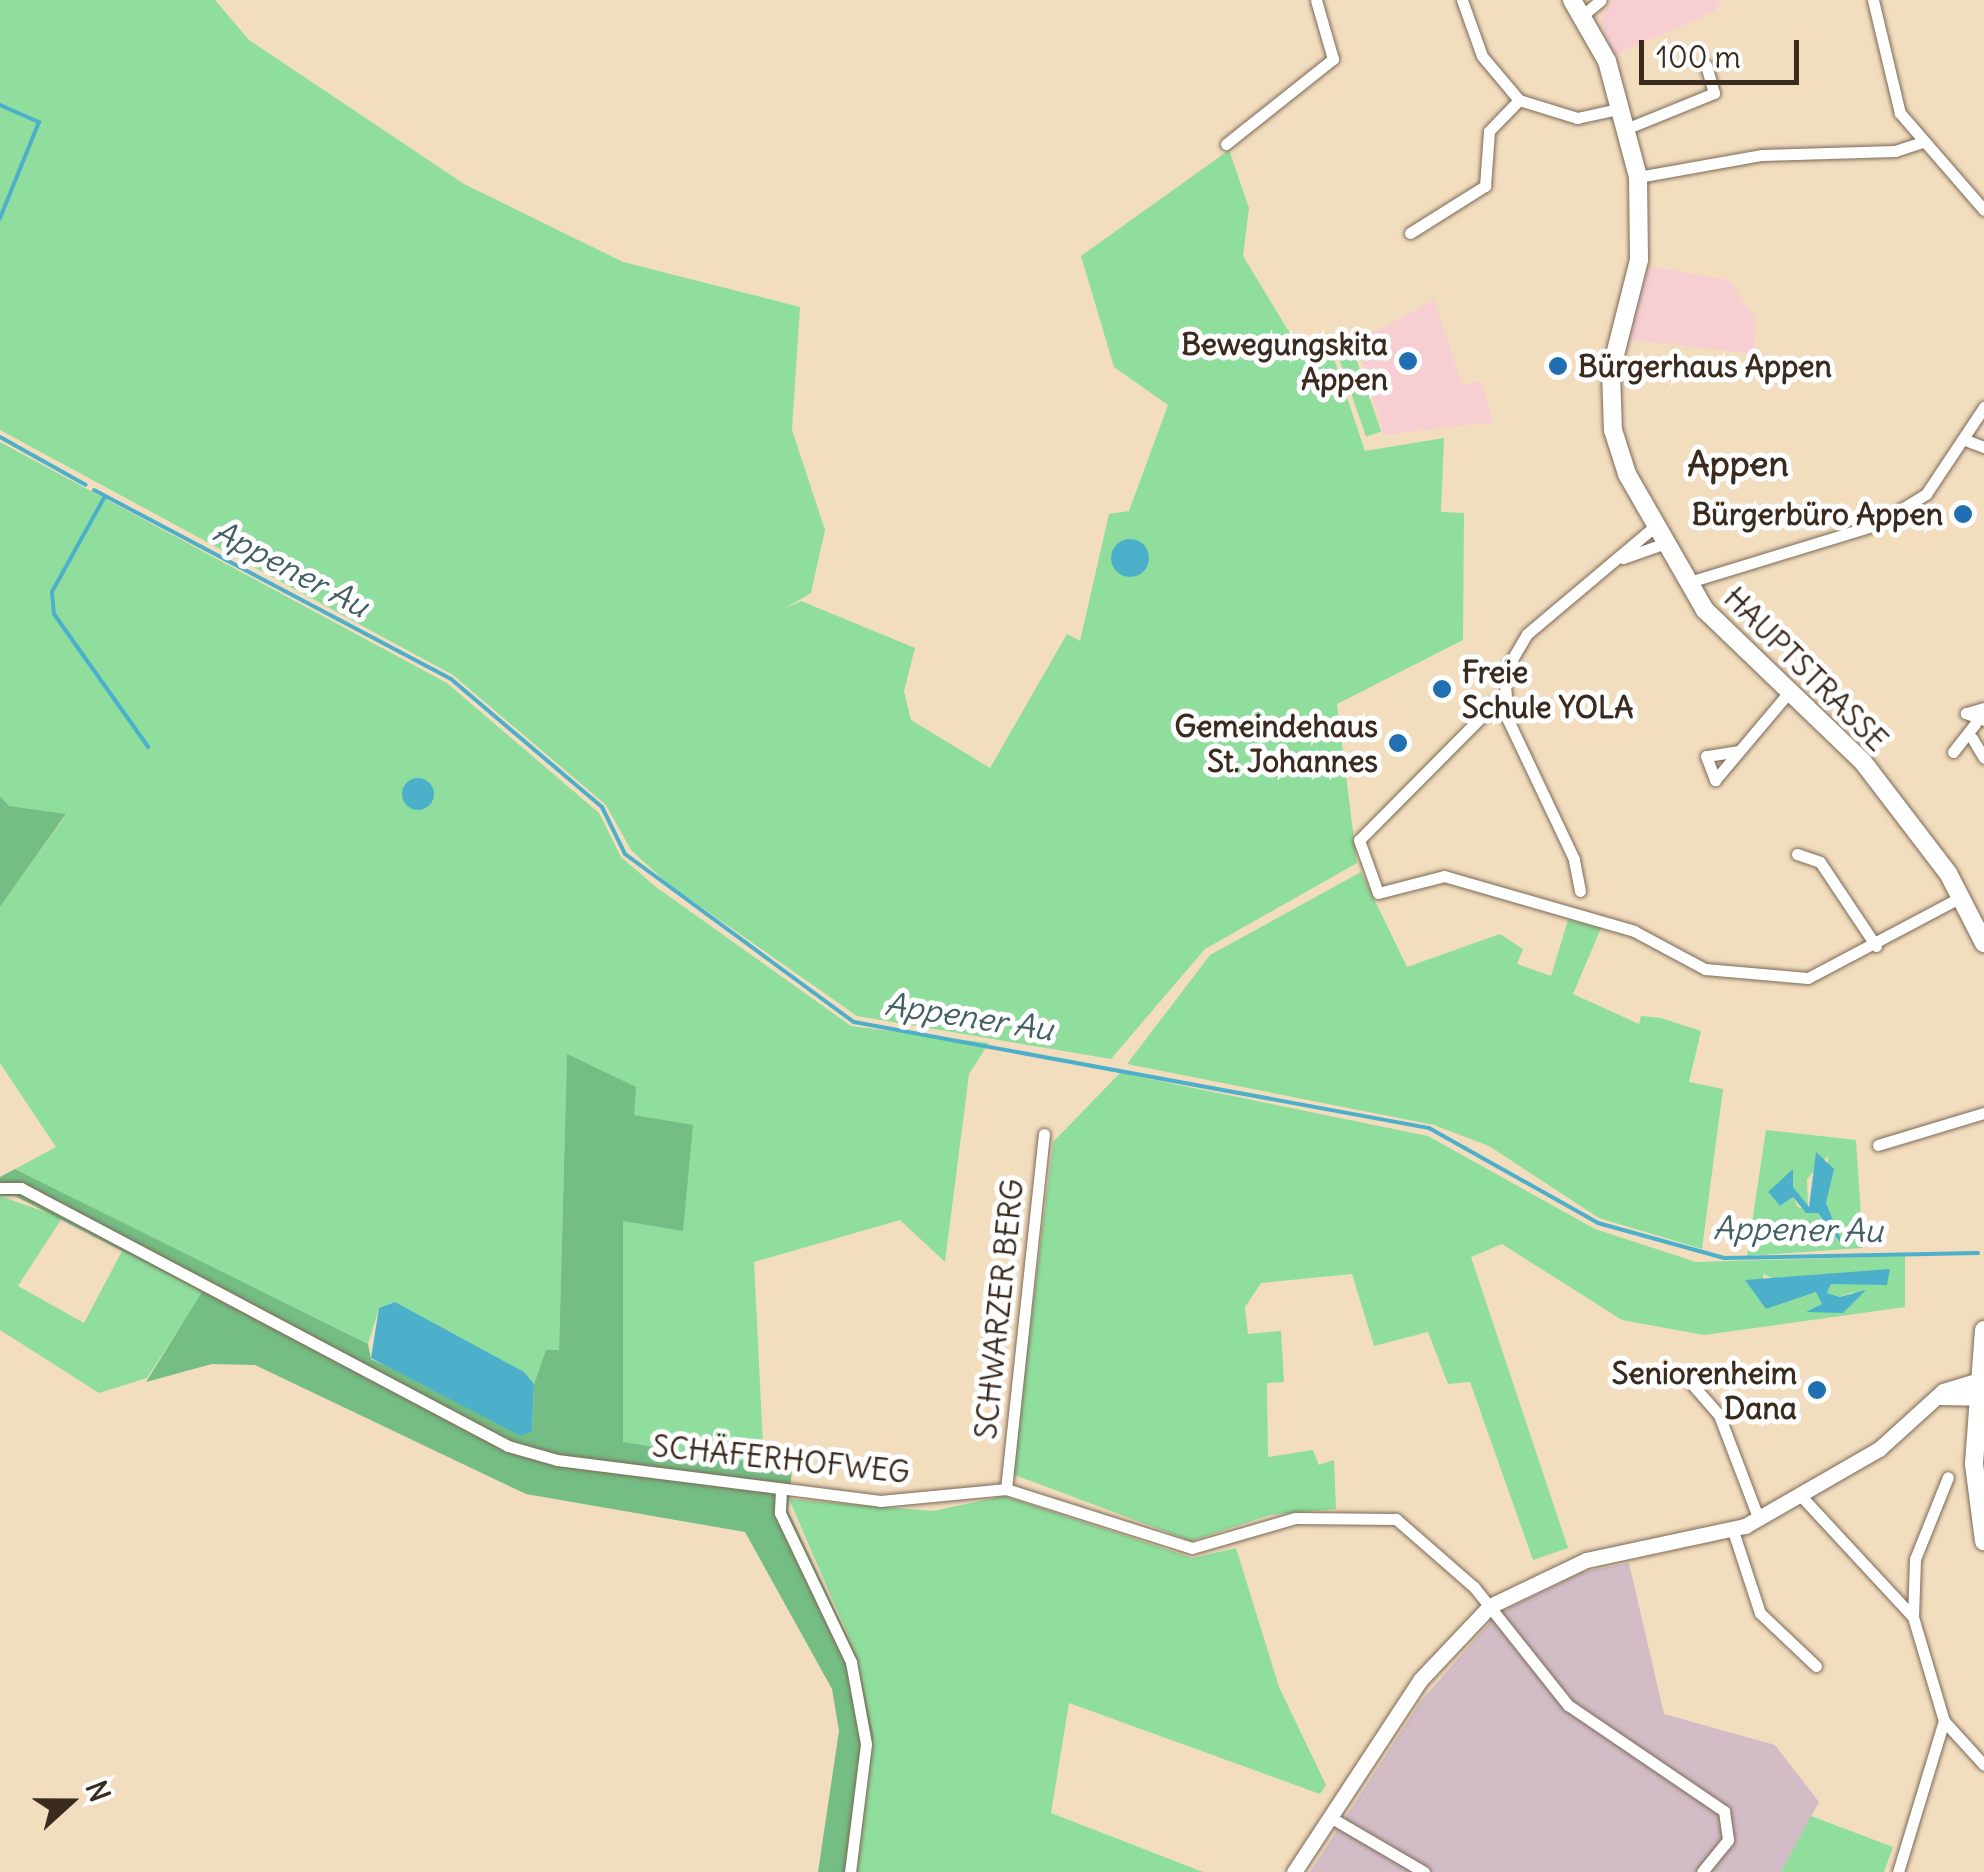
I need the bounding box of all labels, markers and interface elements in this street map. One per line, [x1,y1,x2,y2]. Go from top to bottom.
scale bar [1644,20,1804,82]
text: 100 m [1656,38,1741,76]
place label: Bewegungskita Appen [1181,326,1388,396]
place label: Bürgerhaus Appen [1578,348,1832,384]
marker: Bewegungskita Appen [1397,350,1419,372]
marker: Bürgerhaus Appen [1547,355,1569,377]
district label: Appen [1687,442,1789,484]
place label: Bürgerbüro Appen [1692,496,1943,532]
marker: Bürgerbüro Appen [1952,503,1974,525]
water label: Appener Au [207,512,375,626]
street label: HAUPTSTRASSE [1717,580,1895,758]
place label: Freie Schule YOLA [1462,654,1634,724]
marker: Freie Schule YOLA [1431,678,1453,700]
place label: Gemeindehaus St. Johannes [1174,708,1378,778]
marker: Gemeindehaus St. Johannes [1387,732,1409,754]
water label: Appener Au [882,985,1056,1049]
street label: SCHWARZER BERG [967,1177,1031,1441]
water label: Appener Au [1713,1209,1883,1251]
place label: Seniorenheim Dana [1612,1355,1797,1426]
marker: Seniorenheim Dana [1806,1379,1828,1401]
street label: SCHÄFERHOFWEG [651,1428,911,1490]
north arrow [20,1752,120,1852]
text: N [78,1776,118,1807]

